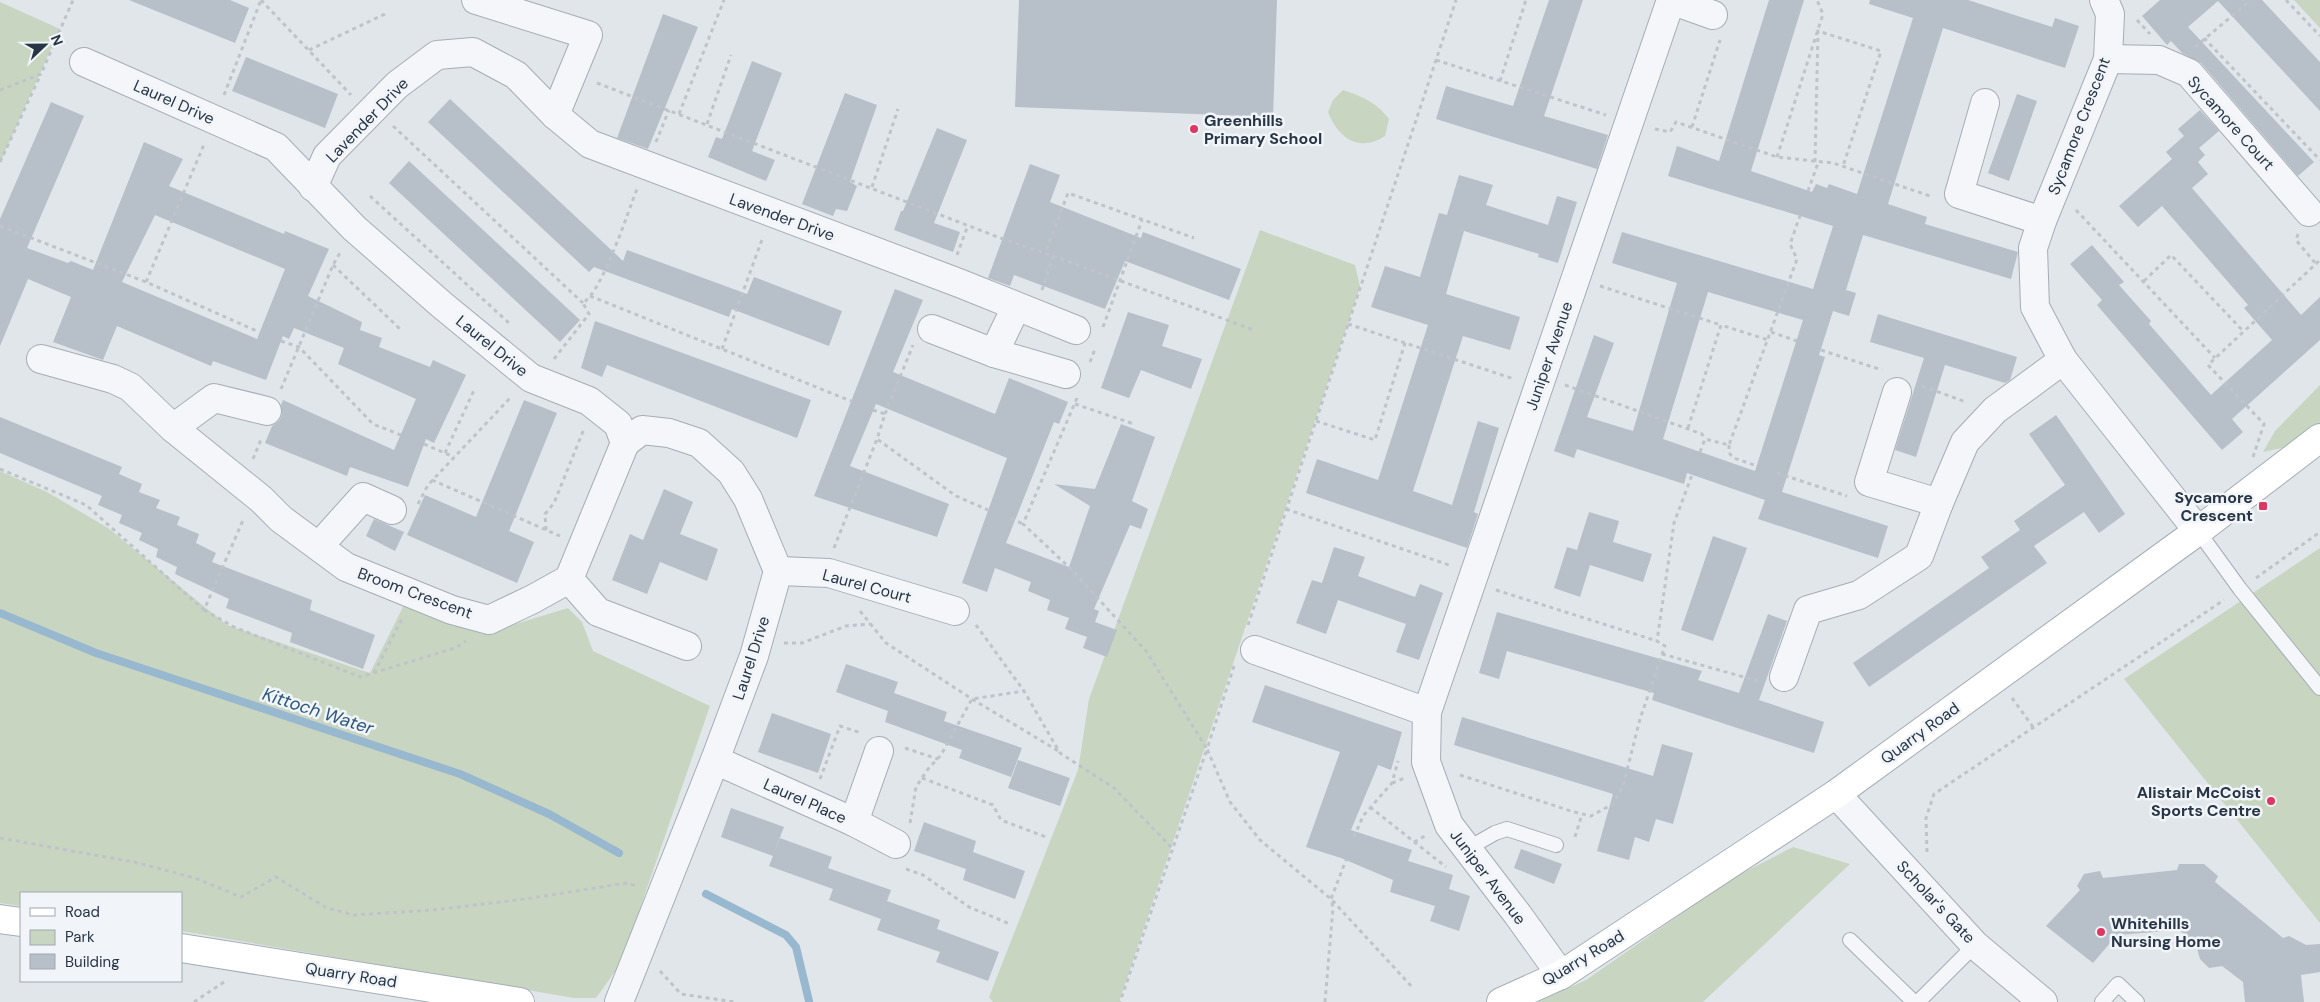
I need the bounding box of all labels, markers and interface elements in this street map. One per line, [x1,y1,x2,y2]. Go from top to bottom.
north arrow [20,20,70,70]
text: N [47,32,67,48]
street label: Sycamore Crescent [2043,54,2115,198]
street label: Sycamore Court [2183,71,2279,175]
street label: Lavender Drive [321,73,413,167]
street label: Laurel Drive [130,75,218,129]
place label: Greenhills Primary School [1204,110,1322,149]
marker: Greenhills Primary School [1188,123,1200,135]
street label: Lavender Drive [727,188,837,246]
street label: Juniper Avenue [1521,299,1577,413]
street label: Laurel Drive [452,311,532,381]
place label: Sycamore Crescent [2174,487,2253,526]
marker: Sycamore Crescent [2257,500,2269,512]
street label: Broom Crescent [355,562,475,624]
street label: Laurel Court [820,564,914,608]
street label: Laurel Drive [728,614,774,702]
water label: Kittoch Water [259,682,378,741]
street label: Quarry Road [1876,697,1964,769]
street label: Laurel Place [760,773,850,829]
place label: Alistair McCoist Sports Centre [2137,782,2261,821]
marker: Alistair McCoist Sports Centre [2265,795,2277,807]
street label: Juniper Avenue [1445,825,1531,929]
street label: Scholar's Gate [1892,856,1980,948]
legend [20,892,182,982]
text: Road [65,902,100,922]
place label: Whitehills Nursing Home [2111,913,2221,952]
street label: Quarry Road [1538,925,1628,991]
marker: Whitehills Nursing Home [2095,926,2107,938]
text: Park [65,927,95,947]
text: Building [65,952,120,972]
street label: Quarry Road [304,957,398,993]

